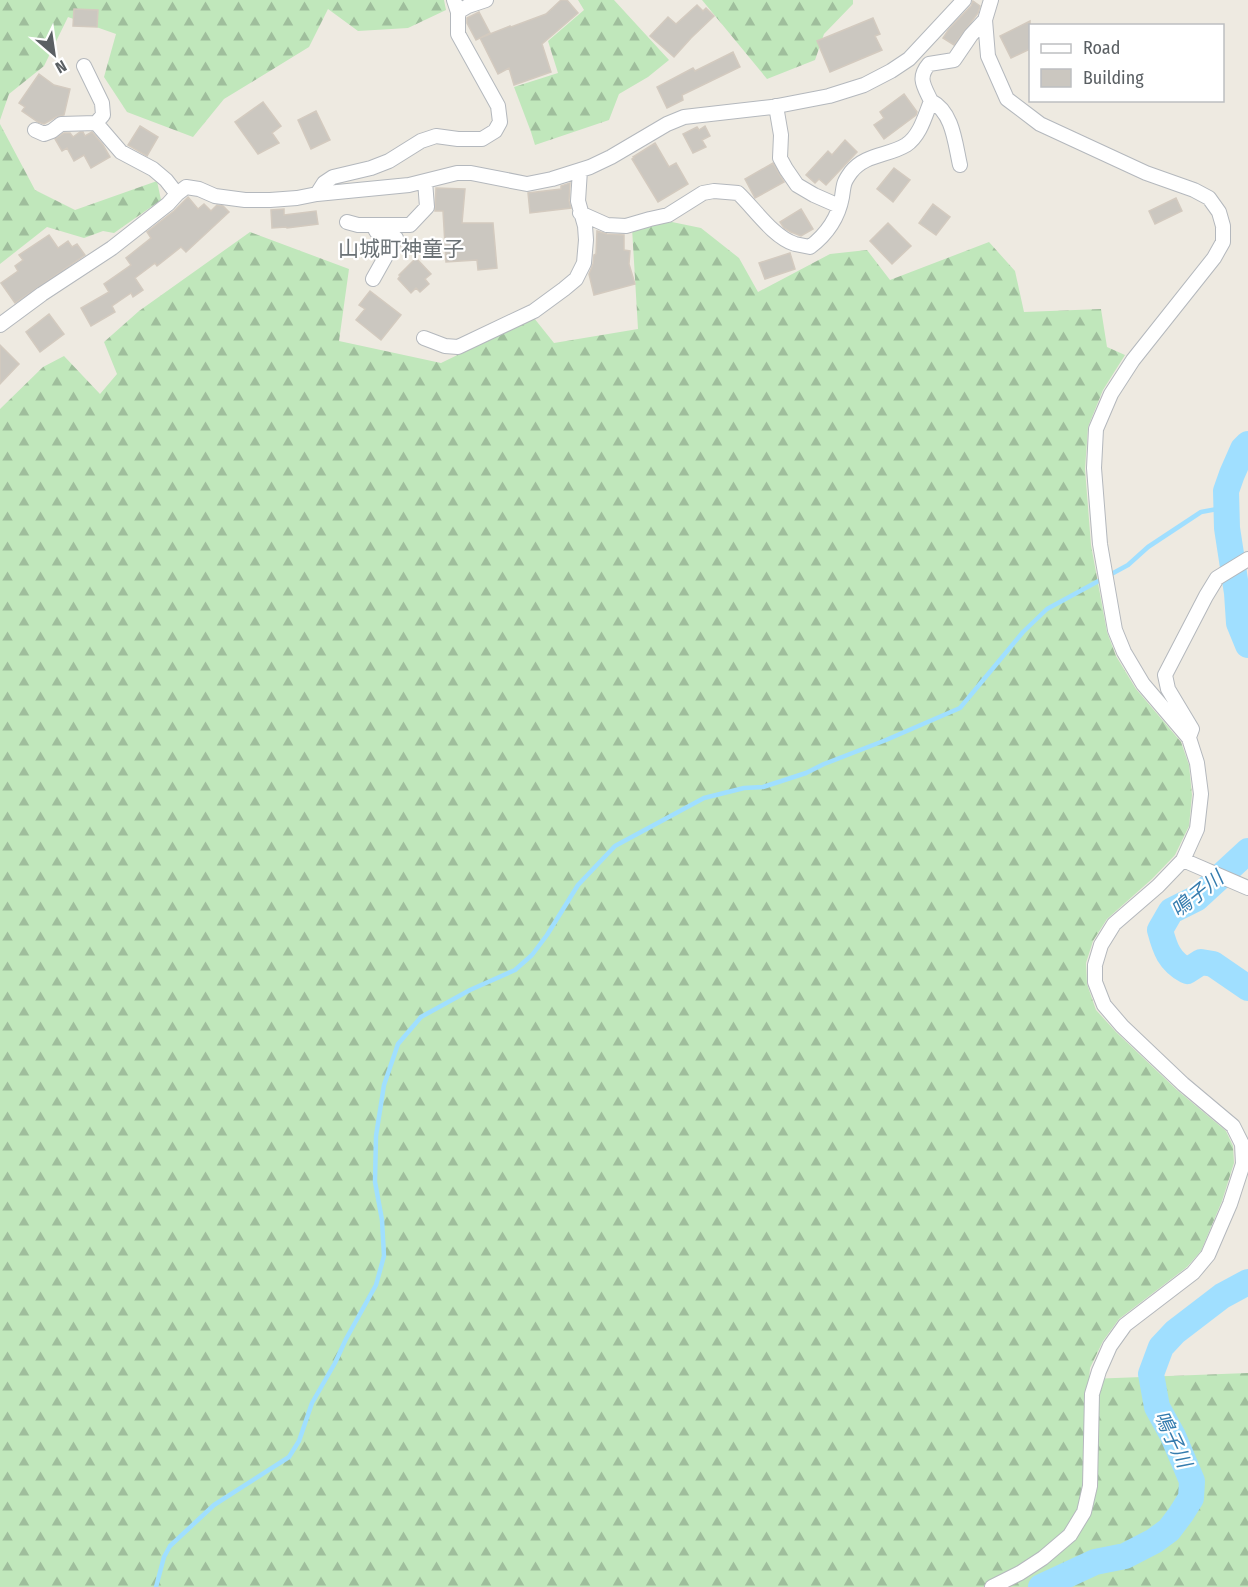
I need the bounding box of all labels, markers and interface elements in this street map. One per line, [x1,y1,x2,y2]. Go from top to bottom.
north arrow [24,24,84,84]
legend [1029,24,1224,102]
text: Road [1083,37,1120,59]
text: N [52,56,70,77]
text: Building [1083,67,1144,89]
district label: 山城町神童子 [338,236,464,262]
water label: 鳴子川 [1166,865,1229,922]
water label: 鳴子川 [1149,1407,1197,1473]

